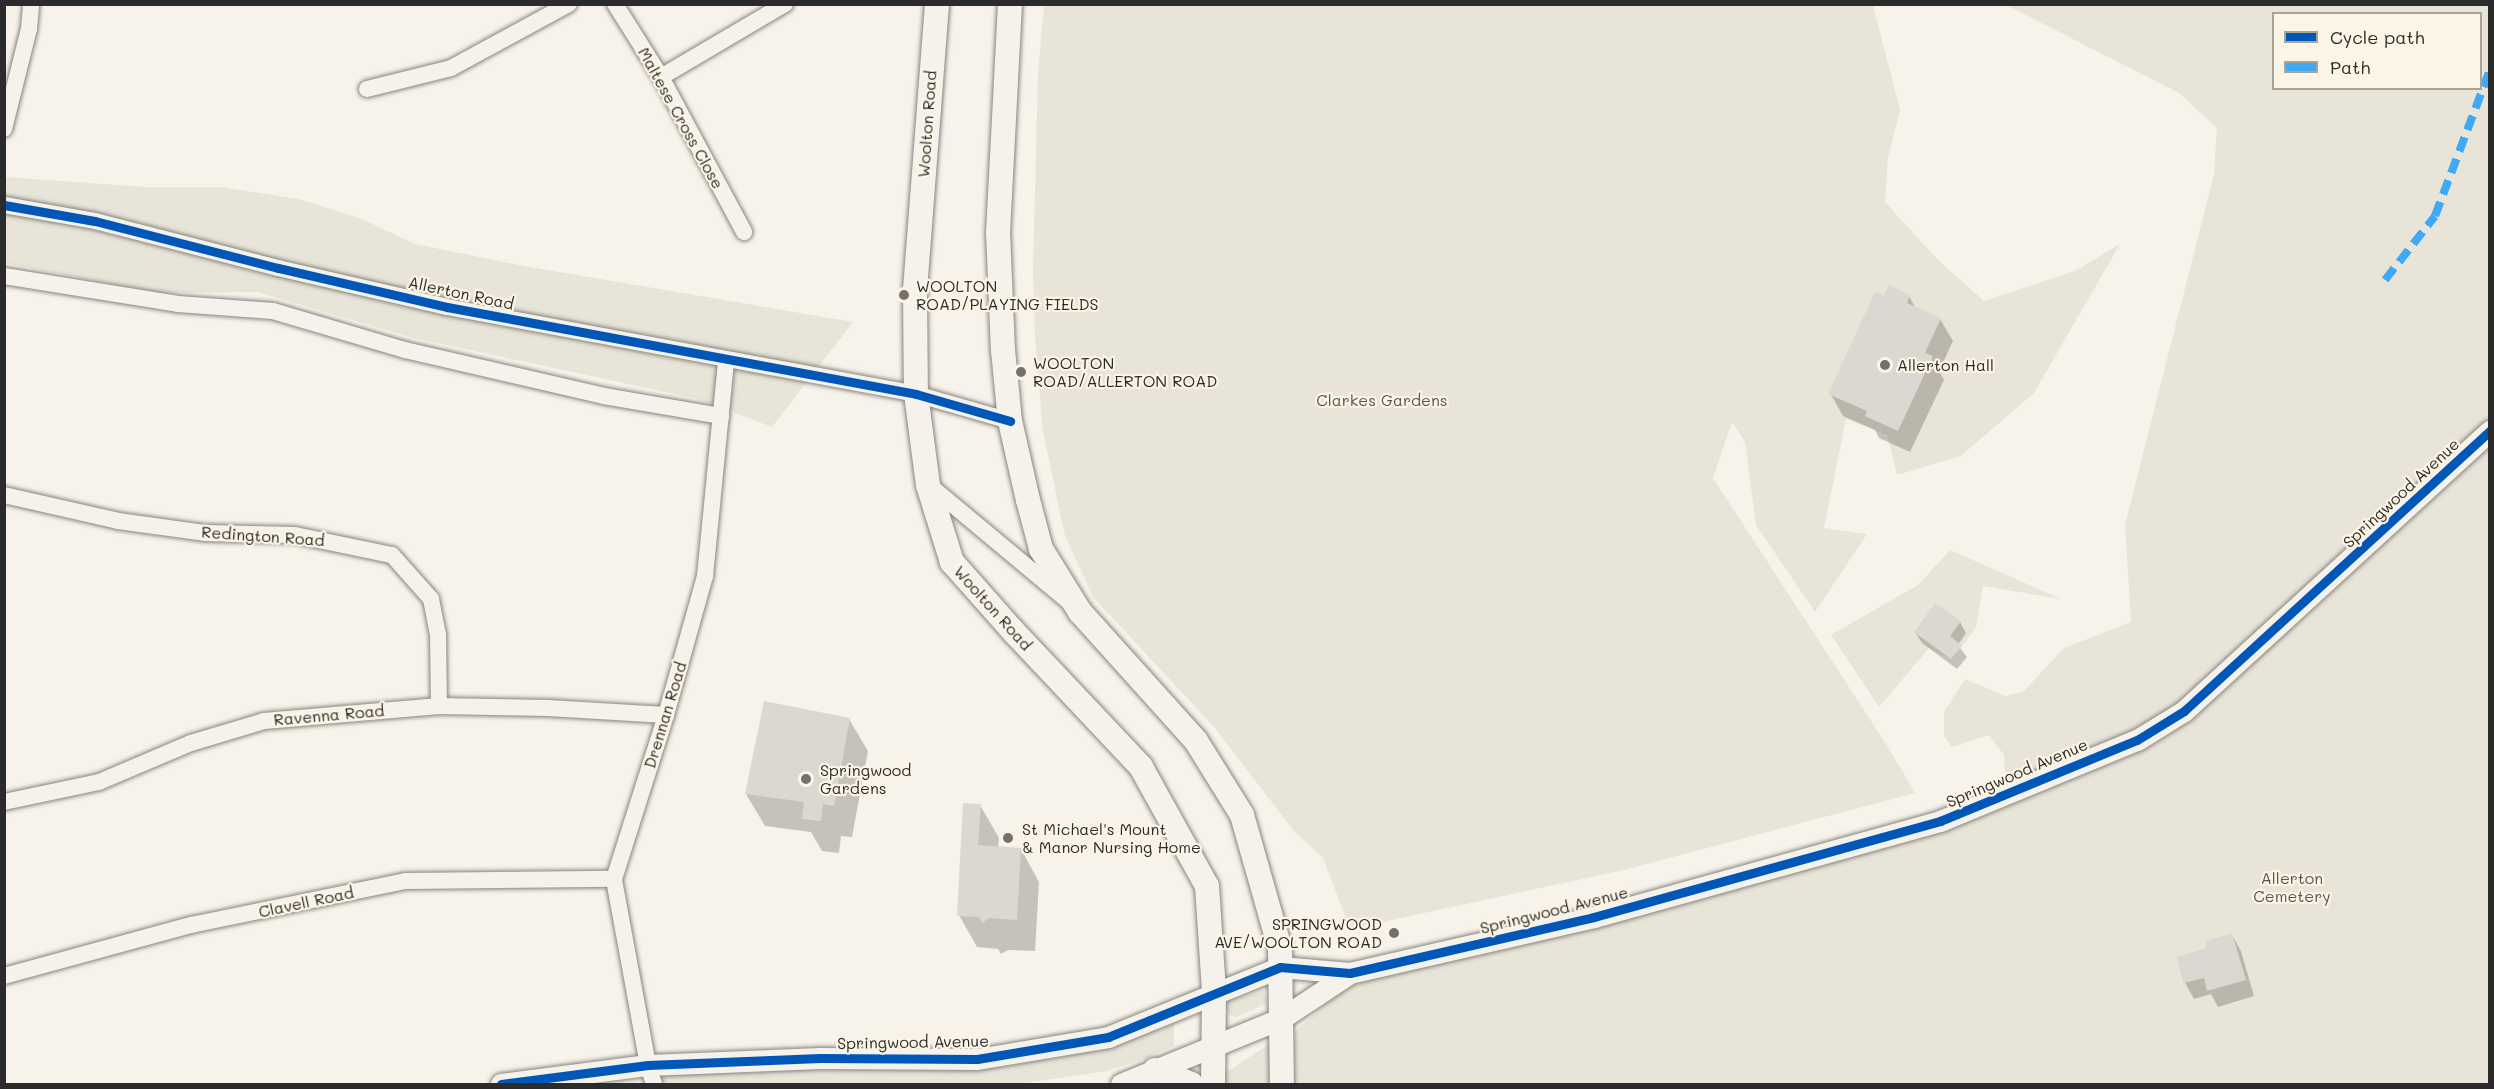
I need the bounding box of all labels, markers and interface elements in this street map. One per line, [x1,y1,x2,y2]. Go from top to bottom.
legend [2272,12,2482,90]
text: Cycle path [2330,25,2425,49]
street label: Maltese Cross Close [634,44,728,192]
text: Path [2330,55,2370,79]
street label: Woolton Road [914,70,940,178]
street label: Allerton Road [406,272,516,314]
place label: WOOLTON ROAD/PLAYING FIELDS [916,276,1098,314]
marker: WOOLTON ROAD/PLAYING FIELDS [897,288,911,302]
place label: WOOLTON ROAD/ALLERTON ROAD [1033,353,1217,391]
place label: Allerton Hall [1897,355,1994,375]
marker: Allerton Hall [1878,358,1892,372]
marker: WOOLTON ROAD/ALLERTON ROAD [1014,365,1028,379]
park label: Clarkes Gardens [1316,390,1448,410]
street label: Springwood Avenue [2339,434,2463,552]
street label: Redington Road [201,522,325,550]
street label: Woolton Road [950,562,1036,654]
street label: Drennan Road [640,659,690,771]
street label: Ravenna Road [273,701,385,729]
street label: Springwood Avenue [1943,734,2091,812]
place label: Springwood Gardens [820,760,911,798]
marker: Springwood Gardens [797,770,815,788]
place label: St Michael's Mount & Manor Nursing Home [1022,819,1201,857]
marker: St Michael's Mount & Manor Nursing Home [999,829,1017,847]
park label: Allerton Cemetery [2253,868,2331,906]
street label: Springwood Avenue [1478,882,1630,938]
street label: Clavell Road [257,883,355,921]
place label: SPRINGWOOD AVE/WOOLTON ROAD [1214,914,1382,952]
marker: SPRINGWOOD AVE/WOOLTON ROAD [1387,926,1401,940]
street label: Springwood Avenue [837,1031,989,1053]

